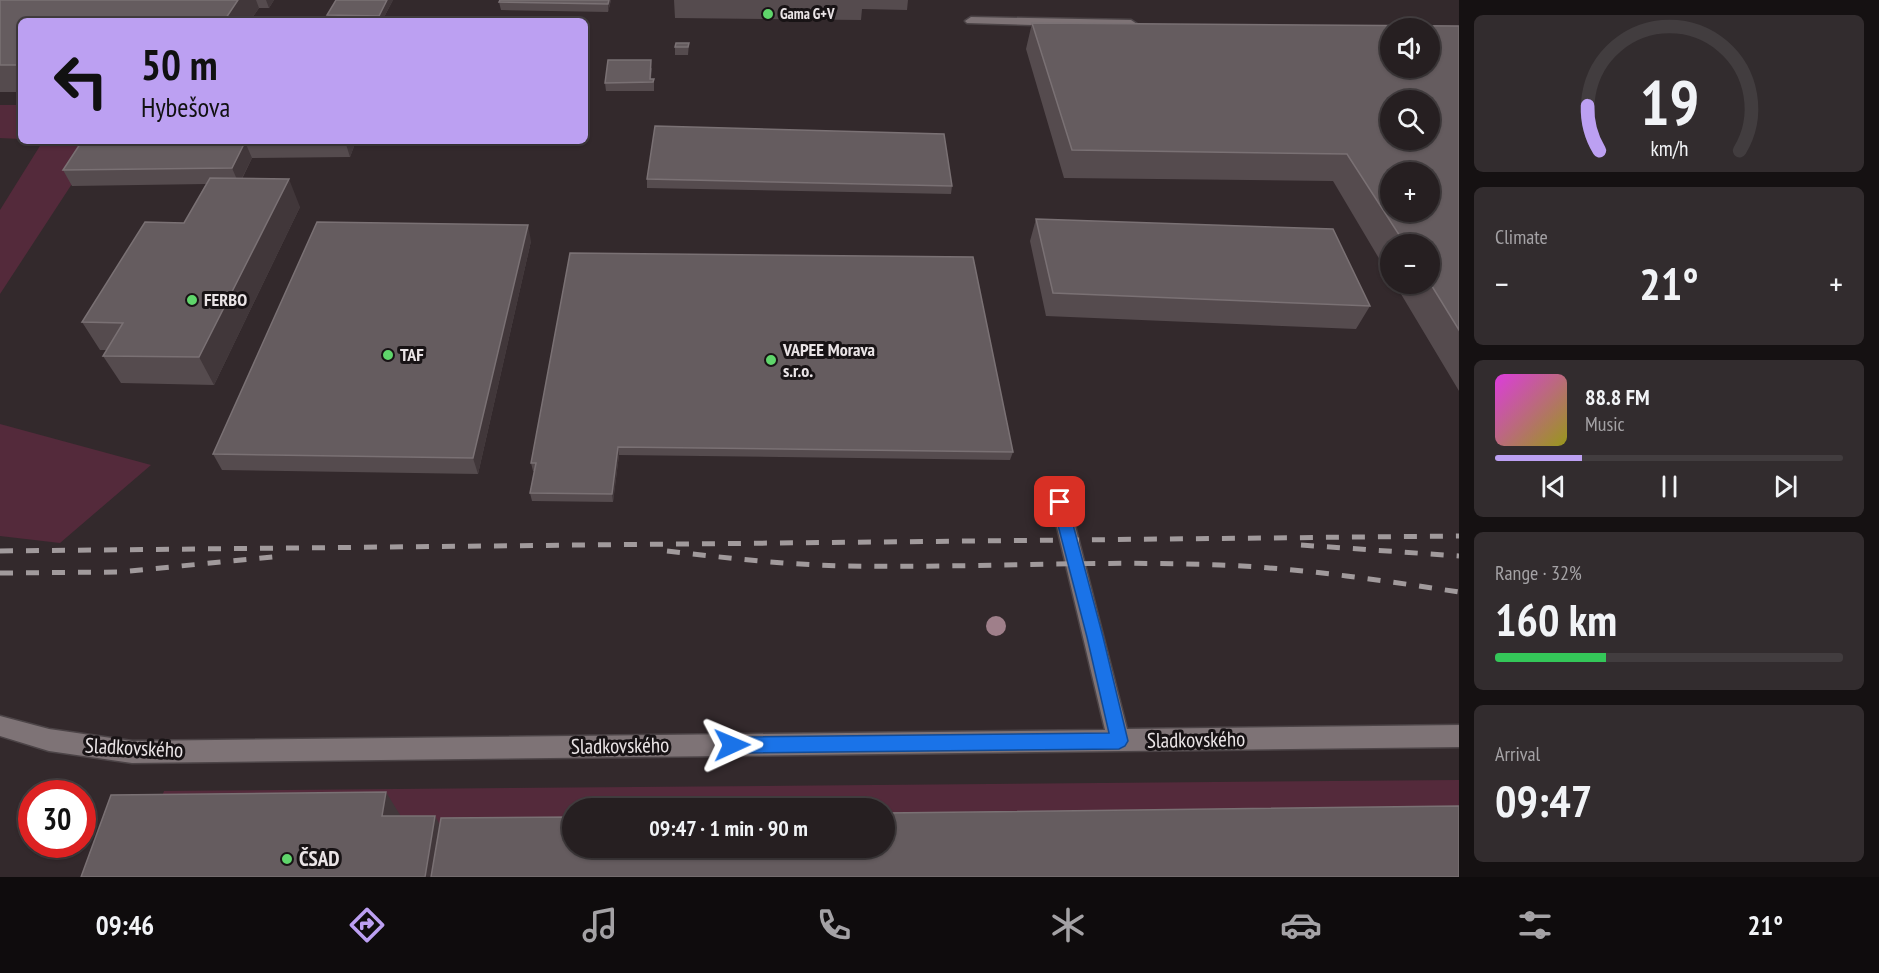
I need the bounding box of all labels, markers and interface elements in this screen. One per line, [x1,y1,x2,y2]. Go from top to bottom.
place label: Gama G+V [780,4,835,23]
marker: Gama G+V [761,7,775,21]
map controls [1380,18,1440,294]
button: sound [1380,18,1440,78]
text: 50 m [141,37,218,92]
icon: left [42,42,120,120]
text: 19 [1639,61,1699,142]
text: Hybešova [141,90,230,124]
button: search [1380,90,1440,150]
text: km/h [1650,134,1688,162]
button: + [1380,162,1440,222]
text: Climate [1495,224,1548,250]
button: − [1380,234,1440,294]
text: 21° [1639,254,1699,312]
text: − [1495,262,1509,305]
text: + [1829,262,1843,305]
place label: FERBO [204,288,247,311]
marker: FERBO [185,293,199,307]
place label: VAPEE Morava s.r.o. [782,338,875,382]
place label: TAF [400,343,424,366]
marker: TAF [381,348,395,362]
marker: VAPEE Morava s.r.o. [764,353,778,367]
text: 88.8 FM [1585,383,1650,411]
text: Music [1585,411,1625,437]
icon: previous [1537,470,1570,503]
icon: pause [1653,470,1686,503]
icon: next [1769,470,1802,503]
pin [1034,476,1085,527]
icon: arrive [1043,485,1076,518]
text: Range · 32% [1495,560,1582,586]
text: 160 km [1495,590,1617,648]
position arrow [700,713,764,777]
street label: Sladkovského [1147,725,1245,754]
street label: Sladkovského [84,731,184,764]
street label: Sladkovského [571,731,669,760]
text: Arrival [1495,741,1540,767]
text: 09:47 [1495,771,1592,829]
speed limit sign: 30 [18,780,96,858]
text: 09:47 · 1 min · 90 m [649,814,808,842]
place label: ČSAD [299,845,340,872]
marker: ČSAD [280,852,294,866]
icon: directions [346,904,388,946]
icon: music [579,904,621,946]
icon: phone [813,904,855,946]
icon: climate [1047,904,1089,946]
icon: car [1280,904,1322,946]
icon: filters [1514,904,1556,946]
text: 09:46 [96,908,154,942]
text: 21° [1747,908,1783,942]

